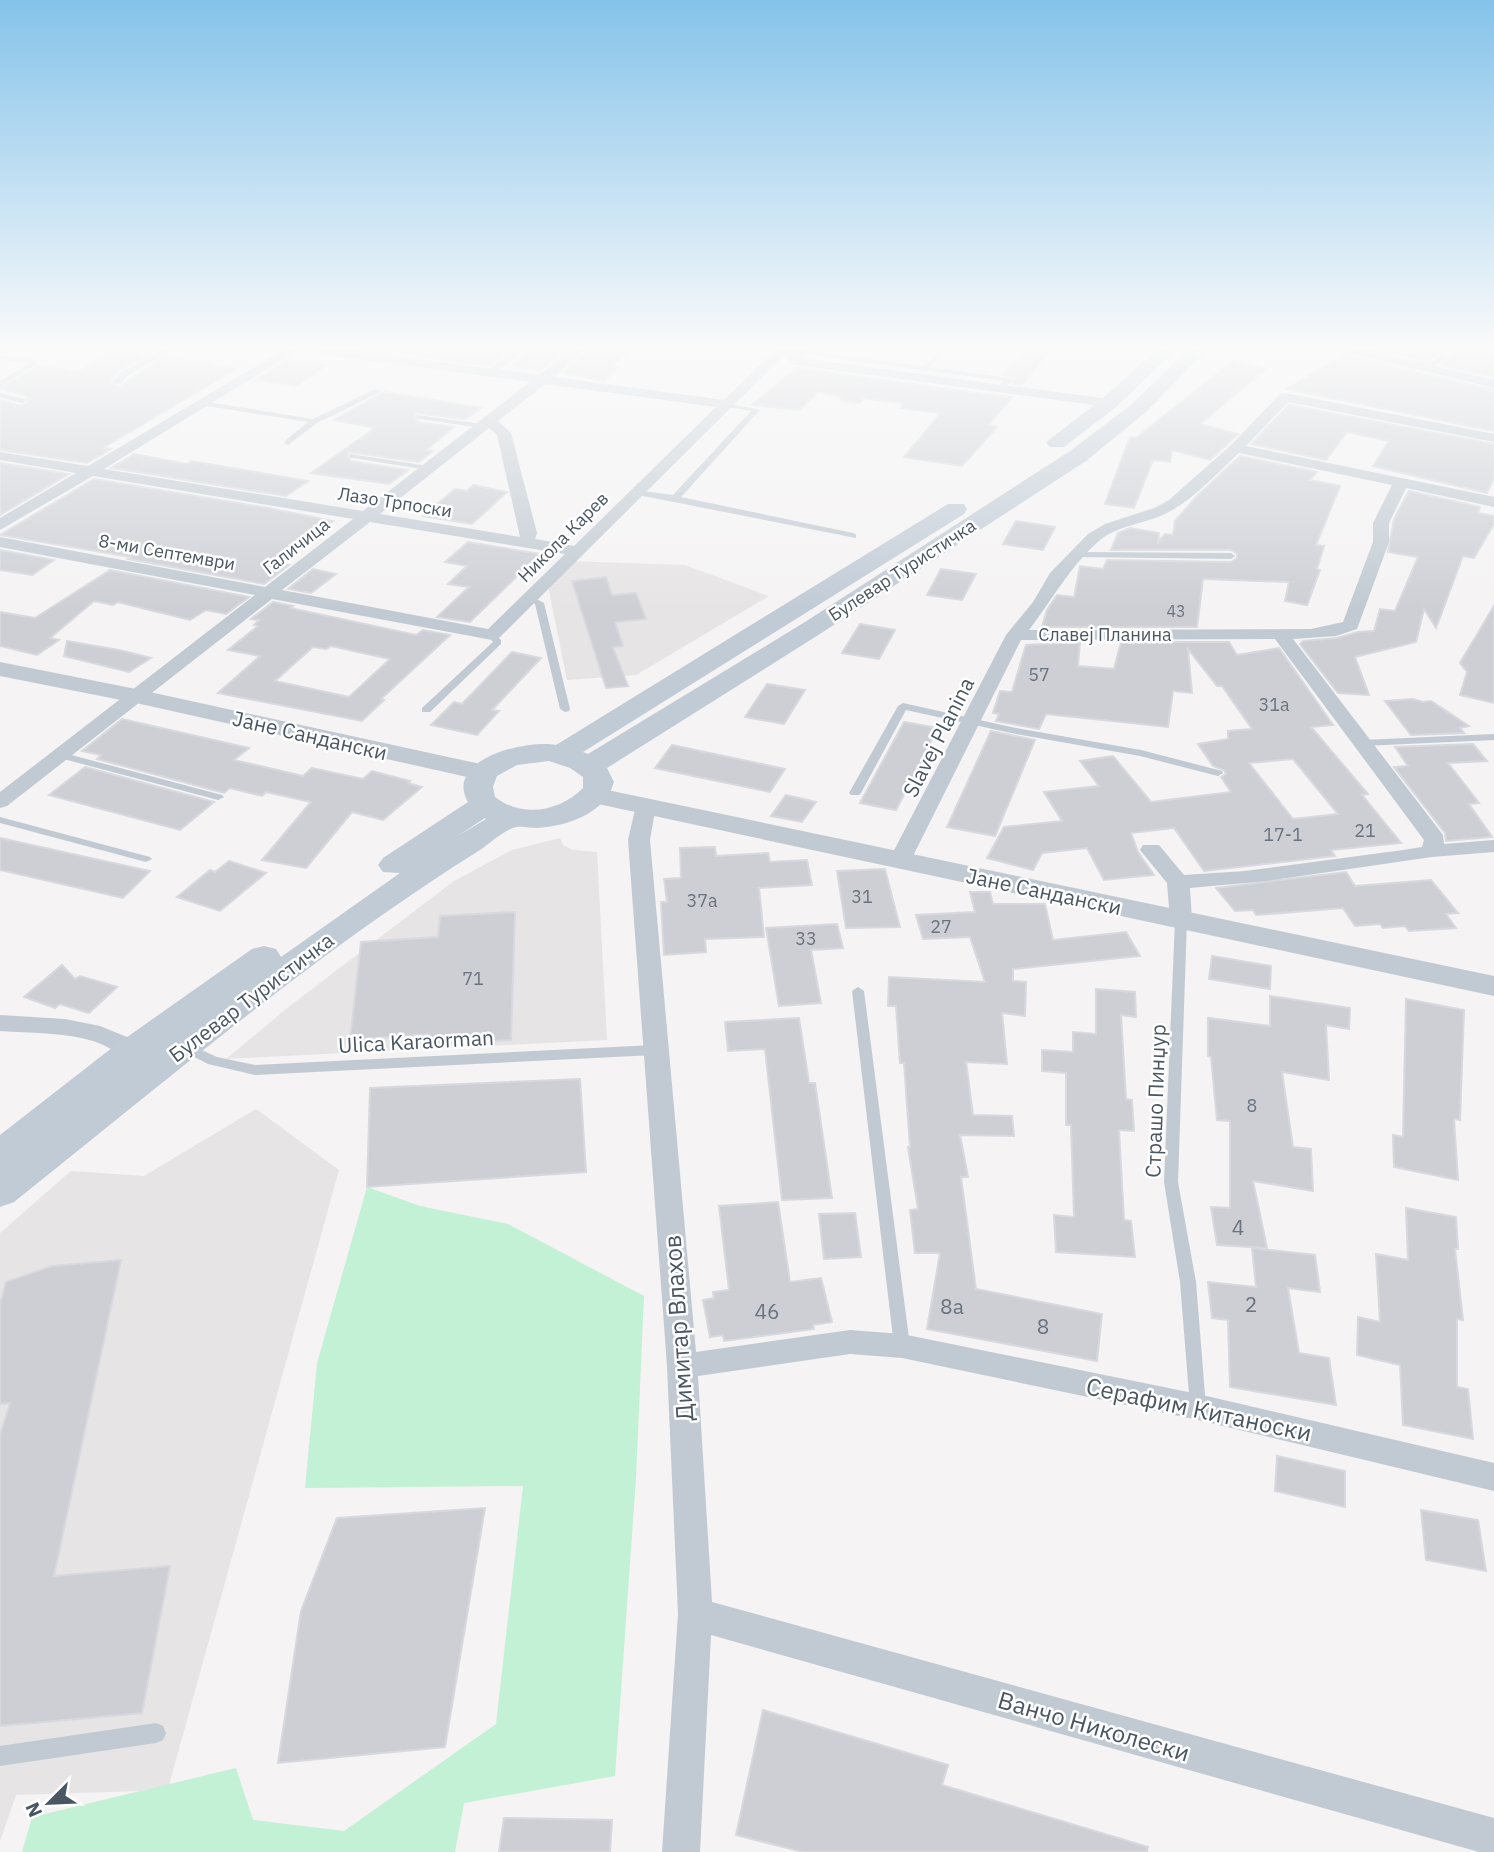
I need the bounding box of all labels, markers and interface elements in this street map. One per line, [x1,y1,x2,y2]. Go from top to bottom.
street label: Лазо Трпоски [336,482,454,522]
street label: Никола Карев [513,487,613,587]
street label: Галичица [258,512,334,579]
street label: Булевар Туристичка [824,514,980,626]
street label: 8-ми Септември [97,529,237,575]
house number: 43 [1166,601,1186,621]
street label: Славеј Планина [1038,623,1172,646]
house number: 57 [1028,663,1050,686]
street label: Slavej Planina [896,672,980,802]
house number: 31a [1258,693,1290,716]
street label: Јане Сандански [230,704,390,766]
house number: 21 [1354,819,1376,842]
house number: 17-1 [1263,823,1303,846]
street label: Јане Сандански [964,861,1124,921]
house number: 31 [851,885,873,908]
house number: 37a [686,889,718,912]
house number: 27 [930,915,952,938]
street label: Булевар Туристичка [163,926,339,1068]
house number: 33 [795,927,817,950]
house number: 71 [462,967,484,990]
street label: Ulica Karaorman [337,1023,495,1059]
street label: Страшо Пинџур [1138,1024,1172,1178]
house number: 8 [1247,1094,1257,1117]
house number: 4 [1232,1213,1244,1241]
street label: Димитар Влахов [656,1234,700,1422]
house number: 2 [1245,1290,1257,1318]
house number: 8a [940,1292,964,1320]
house number: 46 [754,1297,780,1325]
house number: 8 [1037,1312,1049,1340]
street label: Серафим Китаноски [1083,1369,1315,1449]
street label: Ванчо Николески [994,1683,1194,1769]
north arrow [14,1768,84,1838]
text: N [20,1799,47,1821]

